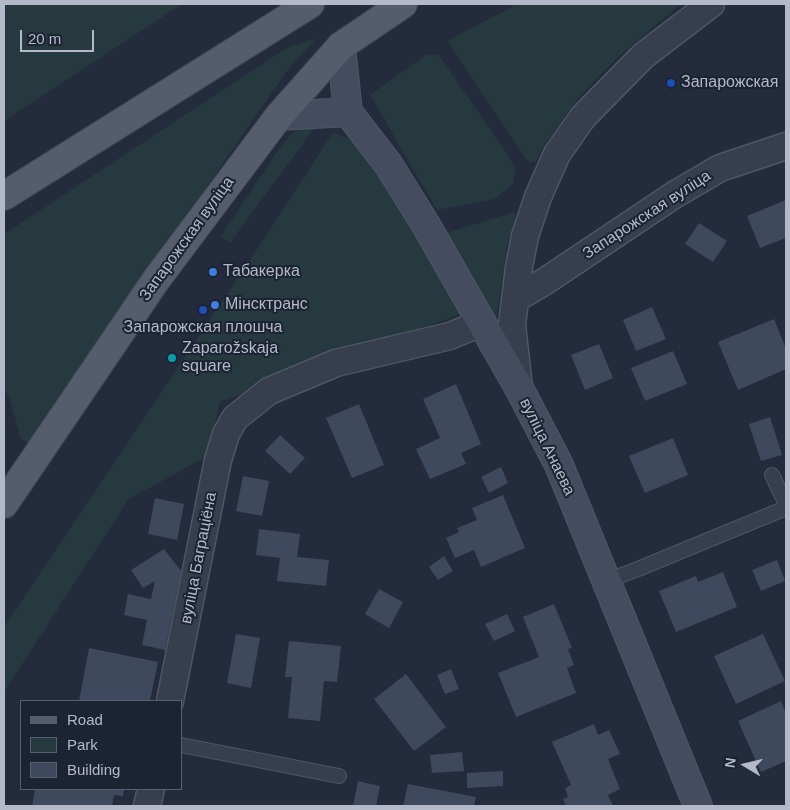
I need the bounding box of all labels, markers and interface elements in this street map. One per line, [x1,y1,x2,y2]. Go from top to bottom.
scale bar [22,20,96,52]
text: 20 m [28,30,61,47]
place label: Запарожская [681,73,778,93]
marker: Запарожская [665,77,677,89]
street label: Запарожская вуліца [579,166,715,264]
street label: Запарожская вуліца [136,173,238,305]
place label: Табакерка [223,262,300,282]
marker: Табакерка [207,266,219,278]
place label: Мінсктранс [225,295,308,315]
marker: Мінсктранс [209,299,221,311]
marker: Запарожская плошча [197,304,209,316]
place label: Запарожская плошча [124,318,282,338]
place label: Zaparožskaja square [182,339,278,377]
marker: Zaparožskaja square [166,352,178,364]
street label: вуліца Анаева [515,395,579,499]
street label: вуліца Баграціёна [177,491,221,625]
legend [20,700,182,790]
text: Road [67,711,103,728]
text: Park [67,736,98,753]
north arrow [720,740,770,790]
text: N [721,756,739,769]
text: Building [67,761,120,778]

